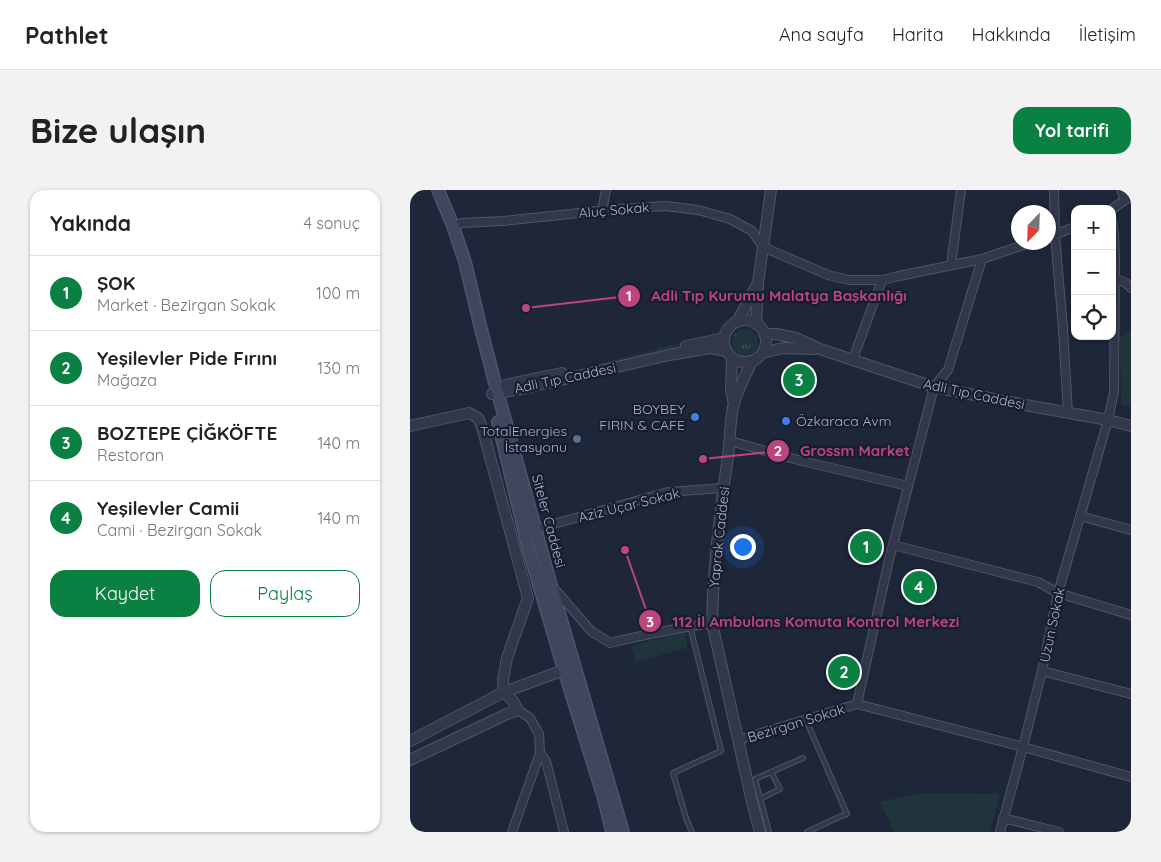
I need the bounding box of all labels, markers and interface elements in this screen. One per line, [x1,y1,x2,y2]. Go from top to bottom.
text: Pathlet [25,20,109,50]
text: Ana sayfa [779,23,864,46]
text: Harita [892,23,944,46]
text: Hakkında [972,23,1051,46]
text: İletişim [1079,23,1136,46]
button: Yol tarifi [1013,107,1131,154]
text: Bize ulaşın [30,108,206,152]
street label: Aluç Sokak [578,198,650,222]
north arrow [1011,205,1056,250]
map controls [1071,205,1116,340]
button: + [1071,205,1116,250]
text: Yakında [50,210,131,236]
text: 4 sonuç [303,213,360,233]
button: − [1071,250,1116,295]
text: ŞOK [97,271,135,295]
callout: Adli Tıp Kurumu Malatya Başkanlığı [616,281,917,311]
text: 1 [63,283,69,303]
text: 100 m [316,283,360,303]
text: 1 [626,286,632,305]
text: Adli Tıp Kurumu Malatya Başkanlığı [651,286,907,305]
text: Market · Bezirgan Sokak [97,295,276,315]
button: locate [1071,295,1116,340]
text: Yeşilevler Pide Fırını [97,346,277,370]
text: 2 [61,358,71,378]
text: 130 m [317,358,360,378]
street label: Adli Tıp Caddesi [513,358,617,398]
pin: 3 [783,361,815,399]
text: Mağaza [97,370,157,390]
street label: Adli Tıp Caddesi [922,374,1026,414]
place label: BOYBEY FIRIN & CAFE [599,400,685,434]
marker: BOYBEY FIRIN & CAFE [689,411,701,423]
place label: Özkaraca Avm [796,412,891,430]
marker: Özkaraca Avm [780,415,792,427]
text: BOZTEPE ÇİĞKÖFTE [97,421,277,445]
place label: TotalEnergies İstasyonu [480,422,567,456]
text: 3 [62,433,70,453]
text: 140 m [317,433,360,453]
marker: TotalEnergies İstasyonu [571,433,583,445]
callout: Grossm Market [765,436,920,466]
text: 2 [774,441,782,460]
text: Grossm Market [800,441,910,460]
text: Restoran [97,445,164,465]
street label: Siteler Caddesi [528,472,570,570]
street label: Aziz Uçar Sokak [576,484,682,526]
street label: Yaprak Caddesi [705,486,733,588]
text: Yeşilevler Camii [97,496,239,520]
text: 4 [61,508,71,528]
text: 140 m [317,508,360,528]
text: Cami · Bezirgan Sokak [97,520,262,540]
pin: 1 [850,528,882,566]
your location [730,534,756,560]
pin: 4 [903,568,935,606]
button: Kaydet [50,570,200,617]
button: Paylaş [210,570,360,617]
street label: Uzun Sokak [1035,586,1069,664]
callout: 112 İl Ambulans Komuta Kontrol Merkezi [638,606,970,636]
text: 3 [646,612,654,631]
text: 112 İl Ambulans Komuta Kontrol Merkezi [673,612,959,631]
pin: 2 [828,653,860,691]
street label: Bezirgan Sokak [745,700,847,746]

